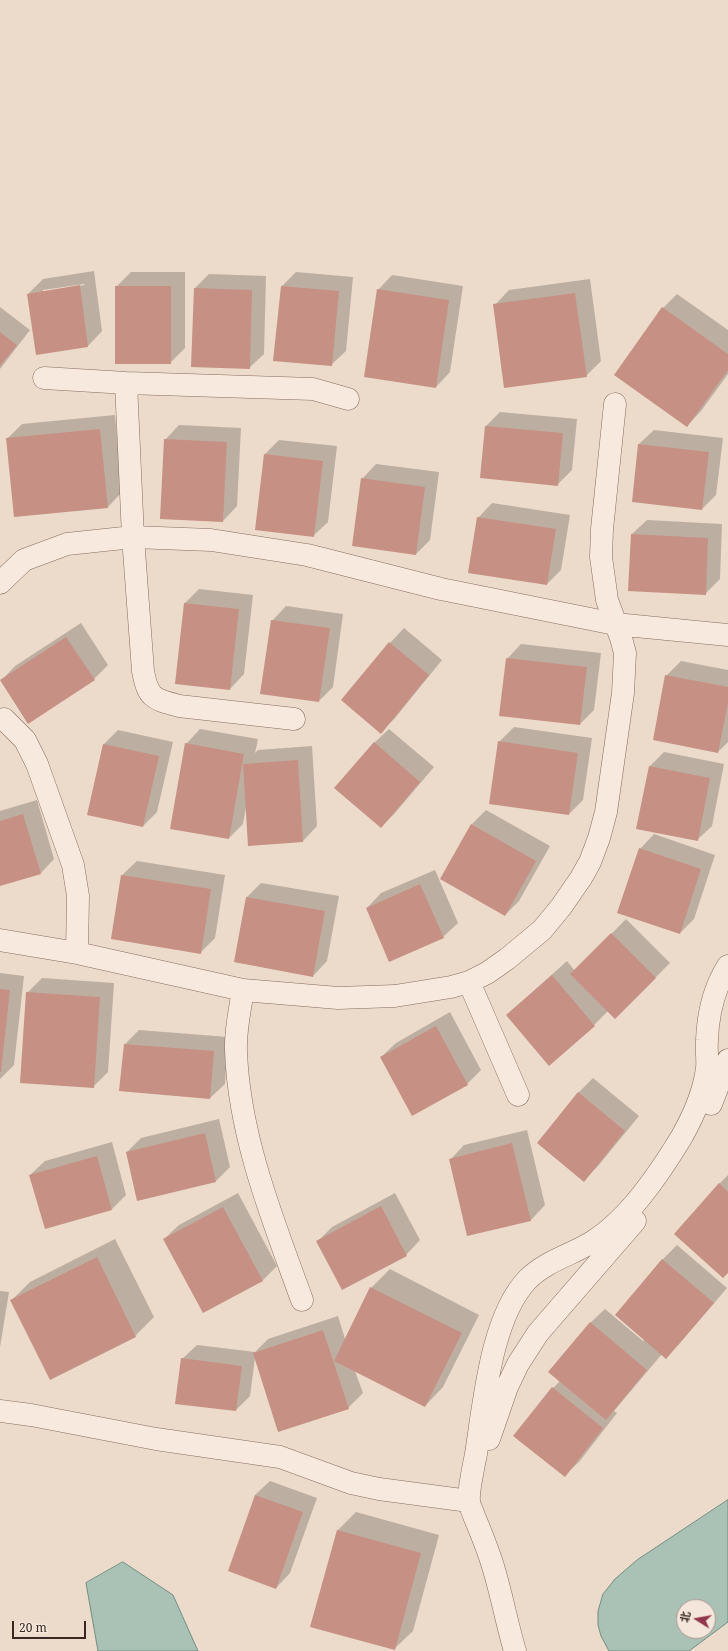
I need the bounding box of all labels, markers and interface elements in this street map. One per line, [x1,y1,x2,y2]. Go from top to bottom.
north arrow [676,1599,716,1639]
text: 北 [676,1610,693,1624]
scale bar [14,1613,88,1639]
text: 20 m [19,1619,47,1636]

